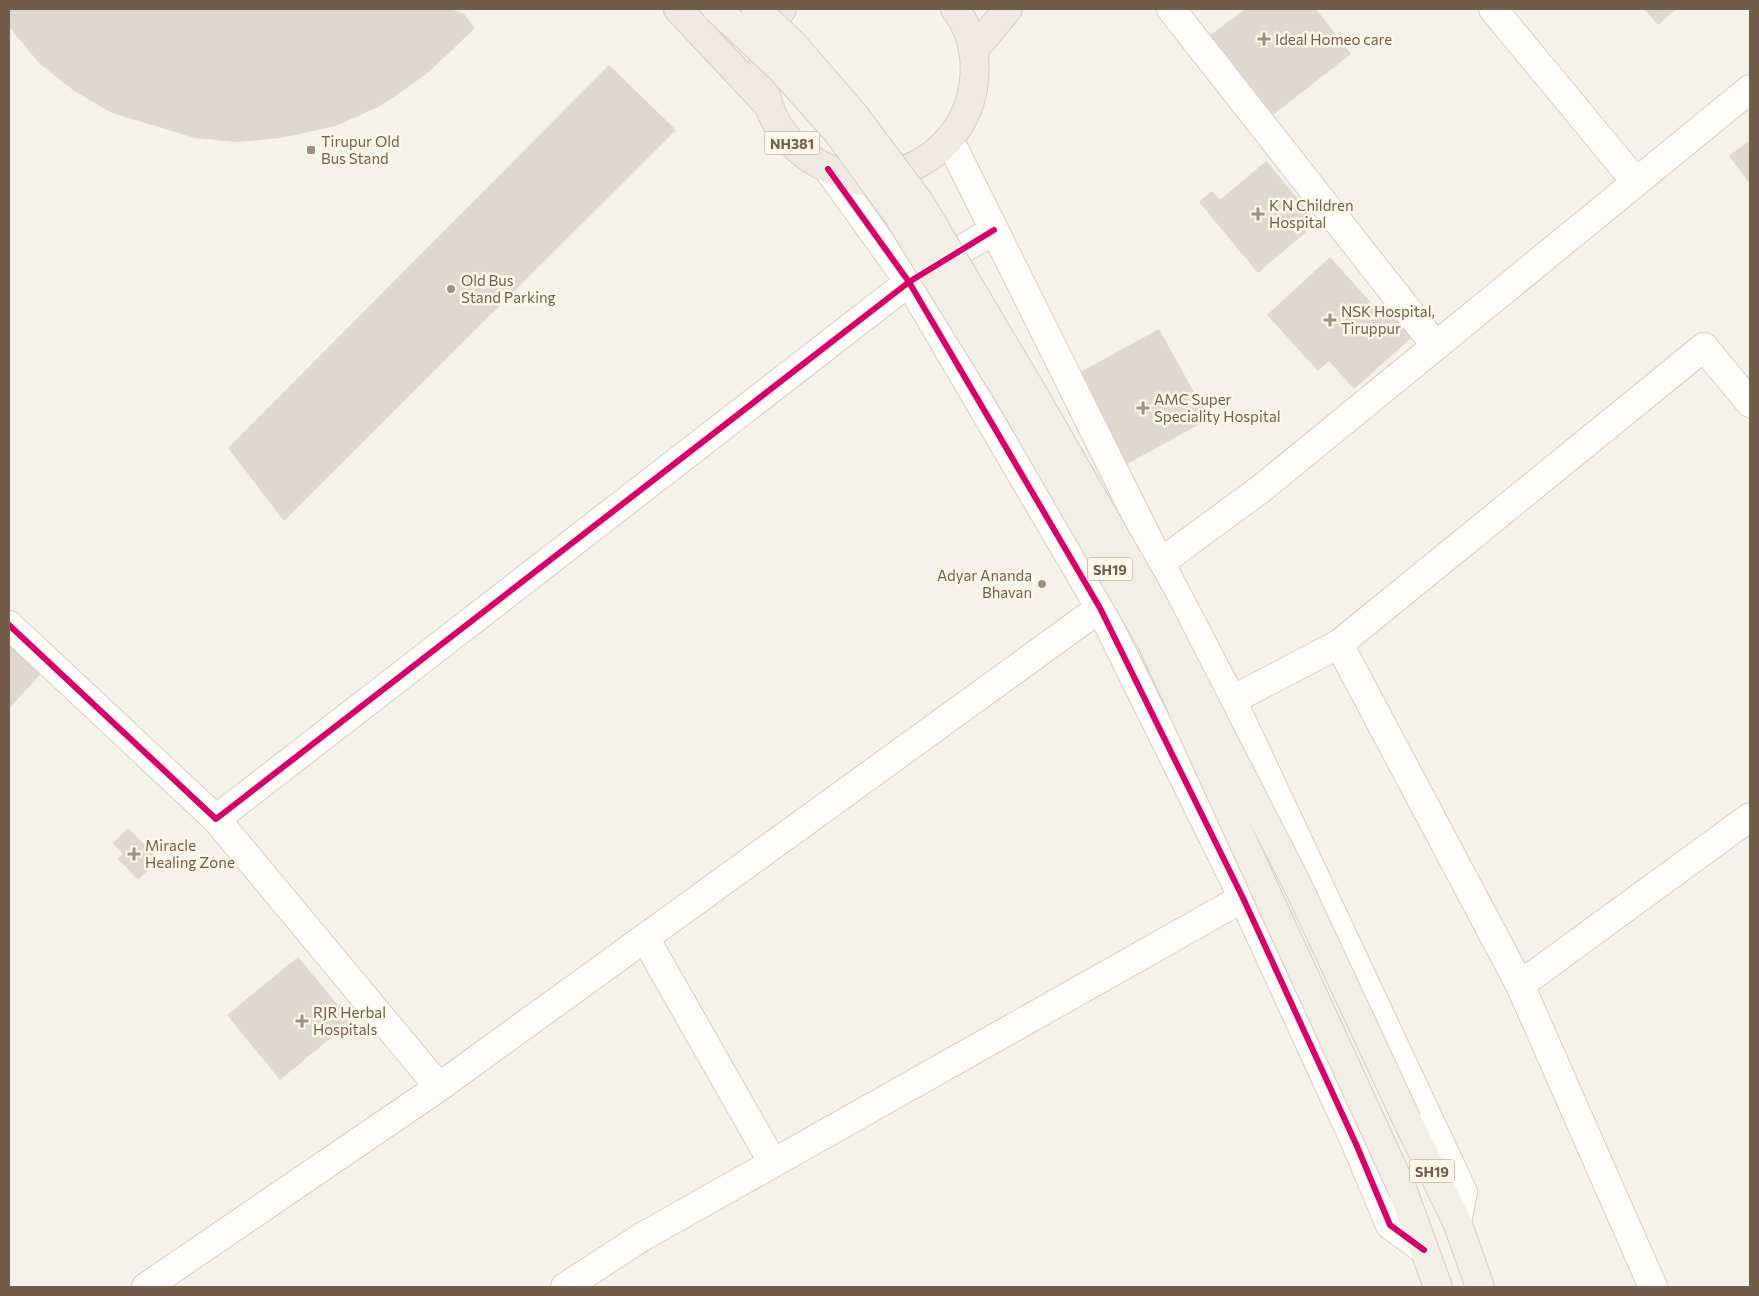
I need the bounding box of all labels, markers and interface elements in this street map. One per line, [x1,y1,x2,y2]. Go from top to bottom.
place label: Ideal Homeo care [1275,30,1392,48]
marker: Ideal Homeo care [1257,32,1271,46]
place label: Tirupur Old Bus Stand [321,132,400,167]
road number: NH381 [764,132,820,154]
marker: Tirupur Old Bus Stand [305,144,317,156]
place label: K N Children Hospital [1269,196,1354,231]
marker: K N Children Hospital [1251,207,1265,221]
place label: Old Bus Stand Parking [461,271,556,306]
marker: Old Bus Stand Parking [445,283,457,295]
place label: NSK Hospital, Tiruppur [1341,302,1435,337]
marker: NSK Hospital, Tiruppur [1323,313,1337,327]
place label: AMC Super Speciality Hospital [1154,390,1281,425]
marker: AMC Super Speciality Hospital [1136,401,1150,415]
road number: SH19 [1088,558,1132,580]
place label: Adyar Ananda Bhavan [937,566,1032,601]
marker: Adyar Ananda Bhavan [1036,578,1048,590]
place label: Miracle Healing Zone [145,836,235,871]
marker: Miracle Healing Zone [127,847,141,861]
place label: RJR Herbal Hospitals [313,1003,386,1038]
marker: RJR Herbal Hospitals [295,1014,309,1028]
road number: SH19 [1410,1160,1454,1182]

